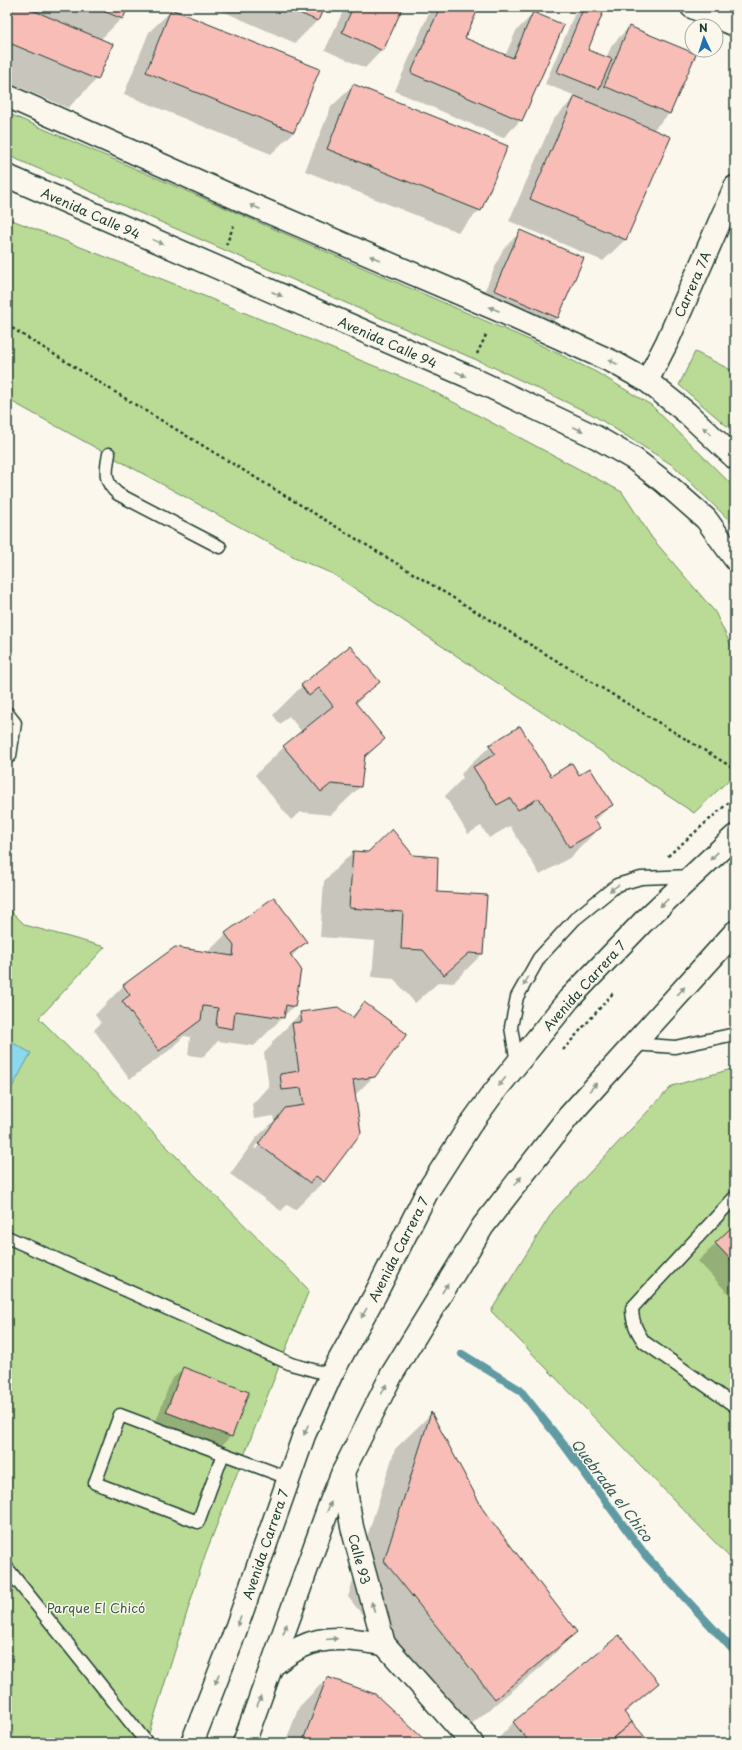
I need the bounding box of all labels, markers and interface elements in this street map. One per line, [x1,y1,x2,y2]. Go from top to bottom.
north arrow [684,18,724,58]
text: N [698,19,708,36]
street label: Avenida Calle 94 [38,183,144,243]
one-way arrow [249,203,261,209]
one-way arrow [153,239,164,245]
street label: Carrera 7A [669,248,715,320]
one-way arrow [368,254,380,260]
one-way arrow [272,291,283,297]
one-way arrow [489,306,500,312]
street label: Avenida Calle 94 [335,312,441,372]
one-way arrow [607,359,618,365]
one-way arrow [455,371,466,377]
one-way arrow [573,426,584,432]
one-way arrow [702,427,712,436]
one-way arrow [709,851,719,861]
one-way arrow [609,884,620,892]
one-way arrow [660,898,669,907]
street label: Avenida Carrera 7 [538,935,630,1034]
one-way arrow [522,976,529,987]
one-way arrow [676,986,686,996]
one-way arrow [498,1076,506,1087]
one-way arrow [589,1082,598,1092]
one-way arrow [513,1175,522,1186]
street label: Avenida Carrera 7 [363,1193,433,1305]
one-way arrow [441,1282,448,1294]
one-way arrow [361,1307,368,1319]
one-way arrow [381,1383,387,1395]
one-way arrow [303,1424,309,1436]
water label: Quebrada el Chico [566,1434,658,1547]
street label: Avenida Carrera 7 [237,1486,293,1602]
one-way arrow [326,1501,332,1512]
street label: Calle 93 [344,1532,376,1586]
park label: Parque El Chicó [47,1598,145,1617]
one-way arrow [370,1601,376,1613]
one-way arrow [235,1615,241,1627]
one-way arrow [282,1622,288,1634]
one-way arrow [326,1636,338,1643]
one-way arrow [213,1674,219,1686]
one-way arrow [256,1695,262,1707]

